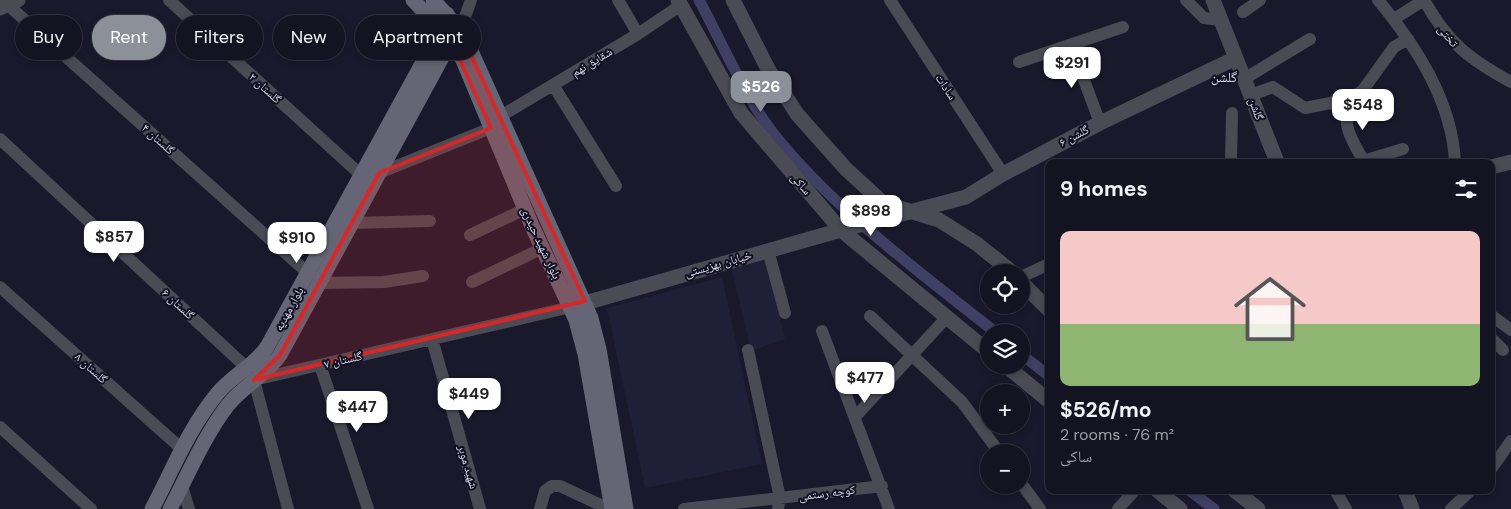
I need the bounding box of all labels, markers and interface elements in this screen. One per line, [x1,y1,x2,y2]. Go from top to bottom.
chip: Buy [15,15,82,60]
chip: Rent [92,15,166,60]
chip: Filters [176,15,263,60]
chip: New [273,15,345,60]
chip: Apartment [355,15,481,60]
street label: تختی [1434,21,1462,51]
street label: شقایق نهم [569,44,615,80]
pin: $291 [1042,46,1102,89]
text: $291 [1055,52,1089,73]
district label: گلشن [1211,68,1238,86]
street label: گلستان ۲ [245,69,285,107]
pin: $526 [731,70,791,113]
street label: سادات [932,71,960,103]
text: $526 [742,76,780,97]
pin: $548 [1333,88,1393,131]
text: $548 [1343,94,1383,115]
street label: گلشن [1244,95,1268,123]
street label: گلستان ۴ [138,120,178,158]
street label: گلشن ۶ [1056,122,1092,150]
street label: ساکی [787,170,815,198]
text: 9 homes [1060,175,1148,203]
icon: filters [1452,175,1480,203]
pin: $898 [841,194,901,237]
text: $898 [851,200,891,221]
street label: بلوار شهید حیدری [517,204,565,282]
pin: $857 [84,220,144,263]
pin: $910 [267,222,327,264]
text: $857 [95,226,133,247]
text: $910 [279,227,315,248]
street label: خیابان بهزیستی [683,247,754,281]
map controls [980,264,1030,494]
button: locate [980,264,1030,314]
icon: home [1225,264,1315,354]
street label: بلوار مهدیه [270,284,308,334]
street label: گلستان ۶ [158,285,198,323]
button: layers [980,324,1030,374]
street label: گلستان ۷ [322,348,364,372]
street label: گلستان ۸ [71,349,111,387]
pin: $477 [835,362,895,404]
text: $477 [846,367,884,388]
pin: $449 [439,378,499,420]
text: $449 [449,383,489,404]
button: + [980,384,1030,434]
pin: $447 [327,390,387,433]
text: $447 [337,396,377,417]
text: $526/mo [1060,396,1151,424]
text: 2 rooms · 76 m² [1060,424,1174,445]
street label: شهید موبر [454,442,482,491]
button: − [980,444,1030,494]
text: ساکی [1060,446,1092,467]
street label: کوچه رستمی [798,482,856,504]

